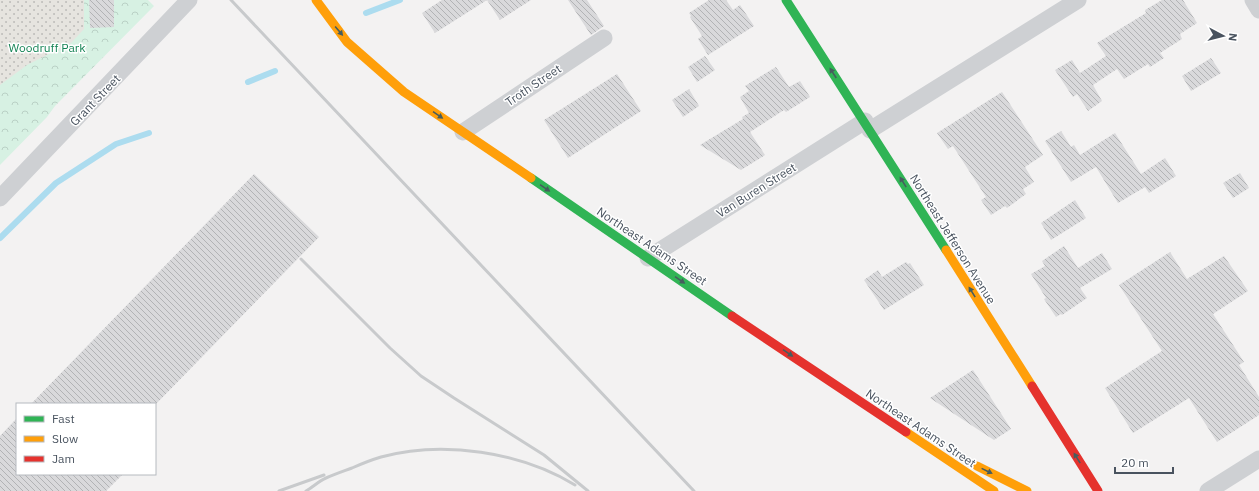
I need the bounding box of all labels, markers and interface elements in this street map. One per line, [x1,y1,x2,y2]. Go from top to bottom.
north arrow [1203,16,1243,56]
one-way arrow [334,26,343,37]
text: N [1225,32,1240,42]
park label: Woodruff Park [8,40,86,55]
street label: Troth Street [502,61,564,109]
one-way arrow [829,68,837,78]
street label: Grant Street [67,71,123,129]
one-way arrow [432,111,443,119]
street label: Van Buren Street [713,159,799,221]
street label: Northeast Jefferson Avenue [907,171,999,307]
one-way arrow [900,176,907,188]
one-way arrow [540,184,550,192]
street label: Northeast Adams Street [594,204,710,288]
one-way arrow [675,276,685,284]
one-way arrow [969,286,976,298]
one-way arrow [783,349,793,357]
street label: Northeast Adams Street [863,386,979,470]
legend [16,403,156,475]
text: Fast [52,411,75,426]
text: Slow [52,431,78,446]
scale bar [1115,449,1173,475]
text: Jam [52,451,75,466]
one-way arrow [1073,453,1081,463]
text: 20 m [1121,455,1149,470]
one-way arrow [981,468,993,474]

